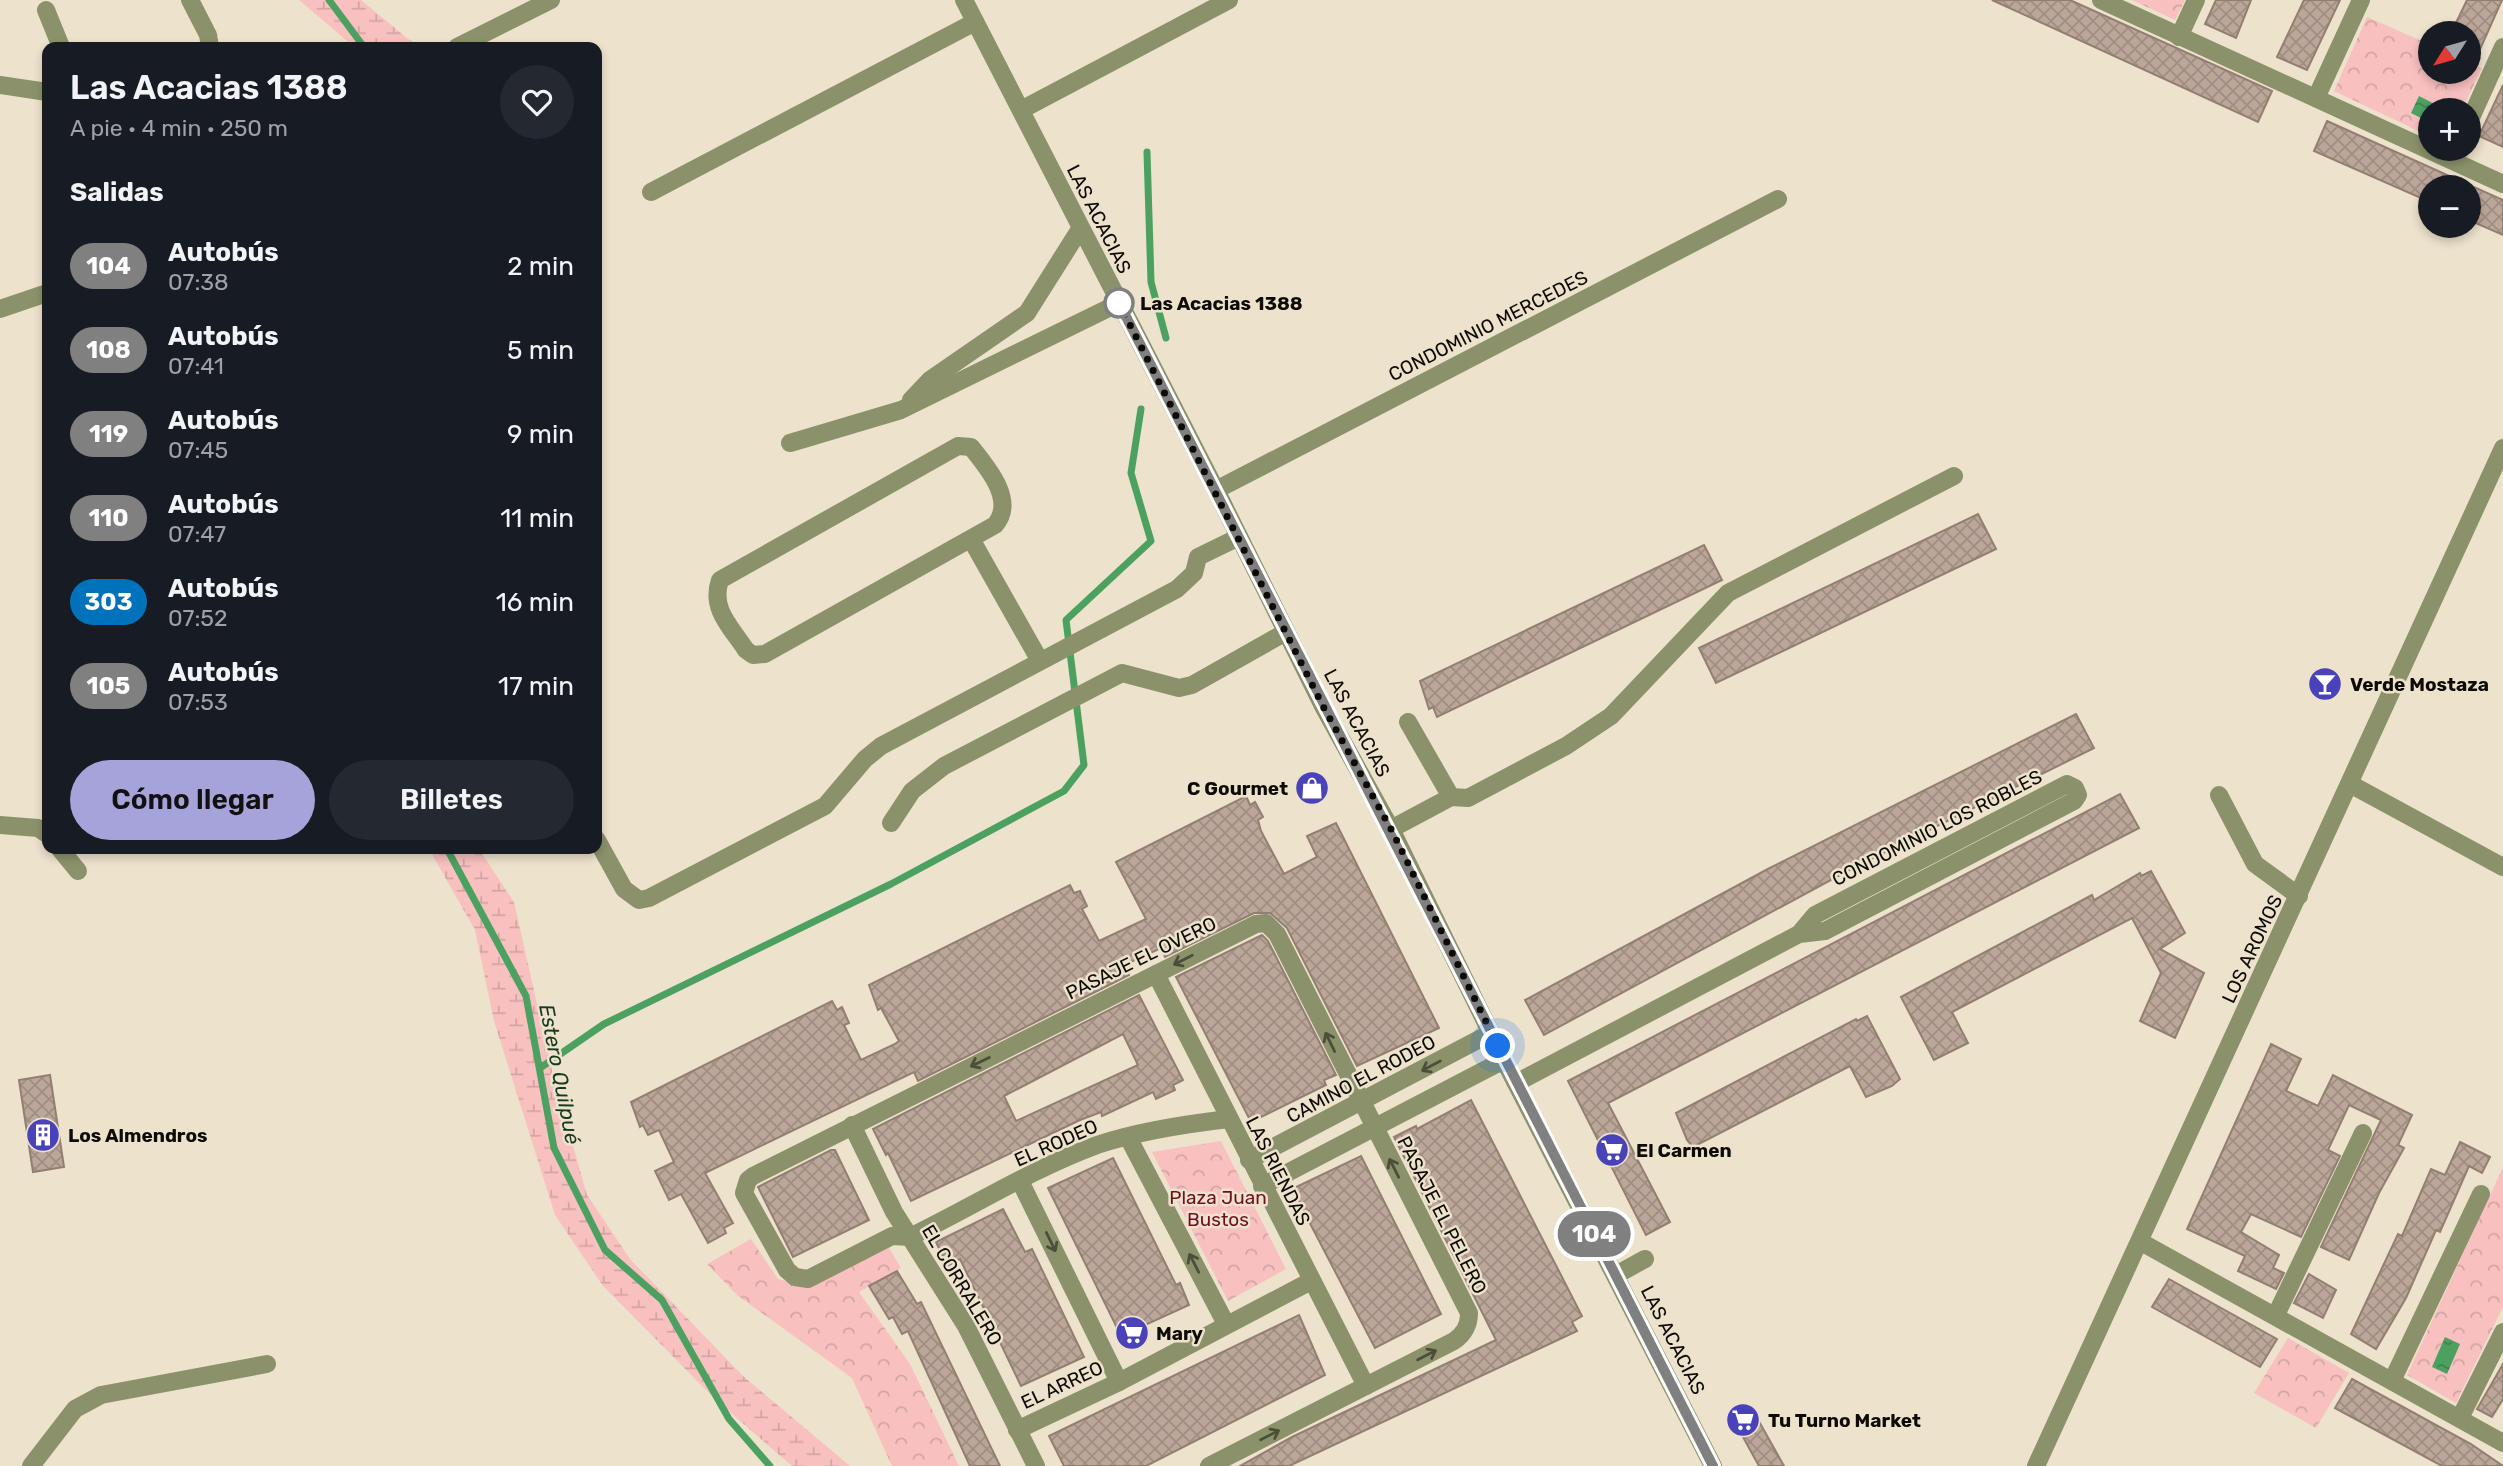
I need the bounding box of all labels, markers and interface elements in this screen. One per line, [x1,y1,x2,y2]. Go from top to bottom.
north arrow [2418,21,2482,84]
map controls [2418,21,2481,238]
button: heart [500,65,574,139]
text: Las Acacias 1388 [70,68,348,107]
button: + [2418,98,2481,161]
text: A pie · 4 min · 250 m [70,114,288,142]
street label: LAS ACACIAS [1062,161,1136,277]
button: − [2418,175,2481,238]
text: Salidas [70,177,164,208]
text: Autobús [168,237,279,268]
text: 2 min [507,251,574,282]
text: 104 [86,252,131,280]
street label: CONDOMINIO MERCEDES [1385,266,1591,386]
text: 07:38 [168,268,229,296]
marker: Las Acacias 1388 [1104,288,1134,318]
place label: Las Acacias 1388 [1140,292,1303,315]
text: Autobús [168,321,279,352]
text: 5 min [507,335,574,366]
text: 108 [86,336,131,364]
text: 07:41 [168,352,224,380]
text: Autobús [168,405,279,436]
text: 9 min [507,419,574,450]
text: 119 [89,420,128,448]
text: 07:45 [168,436,228,464]
text: Autobús [168,489,279,520]
text: 11 min [500,503,574,534]
text: 110 [88,504,129,532]
text: 07:47 [168,520,226,548]
text: Autobús [168,573,279,604]
text: 16 min [496,587,574,618]
text: 303 [85,588,132,616]
text: 07:52 [168,604,227,632]
text: Autobús [168,657,279,688]
street label: LAS ACACIAS [1319,665,1395,781]
bar icon: Verde Mostaza [2306,665,2344,703]
text: 17 min [498,671,574,702]
text: 105 [87,672,130,700]
place label: Verde Mostaza [2350,673,2489,696]
text: 07:53 [168,688,228,716]
button: Cómo llegar [70,760,315,840]
button: Billetes [329,760,574,840]
street label: CONDOMINIO LOS ROBLES [1828,765,2046,891]
shop icon: C Gourmet [1293,769,1331,807]
place label: C Gourmet [1187,777,1288,800]
street label: LOS AROMOS [2217,891,2287,1007]
street label: PASAJE EL OVERO [1062,912,1220,1004]
one-way arrow [1173,954,1194,968]
water label: Estero Quilpué [534,1002,586,1146]
your location [1480,1028,1515,1063]
street label: CAMINO EL RODEO [1283,1030,1439,1128]
one-way arrow [1323,1032,1337,1053]
one-way arrow [970,1055,991,1069]
one-way arrow [1422,1059,1442,1073]
street label: LAS RIENDAS [1241,1113,1315,1229]
street label: EL RODEO [1011,1114,1101,1172]
building icon: Los Almendros [24,1116,62,1154]
place label: Los Almendros [68,1124,208,1147]
supermarket icon: El Carmen [1593,1131,1631,1169]
street label: PASAJE EL PELERO [1392,1132,1492,1298]
place label: El Carmen [1636,1139,1732,1162]
one-way arrow [1387,1158,1400,1179]
park label: Plaza Juan Bustos [1169,1186,1267,1231]
line badge: 104 [1554,1211,1634,1257]
street label: EL CORRALERO [917,1220,1007,1350]
text: 104 [1572,1220,1616,1248]
one-way arrow [1044,1231,1058,1252]
one-way arrow [1187,1253,1201,1274]
street label: LAS ACACIAS [1636,1282,1710,1398]
supermarket icon: Mary [1113,1314,1151,1352]
place label: Mary [1156,1322,1204,1345]
one-way arrow [1416,1347,1437,1361]
street label: EL ARREO [1017,1356,1107,1414]
supermarket icon: Tu Turno Market [1724,1401,1762,1439]
place label: Tu Turno Market [1768,1409,1921,1432]
one-way arrow [1259,1427,1280,1441]

